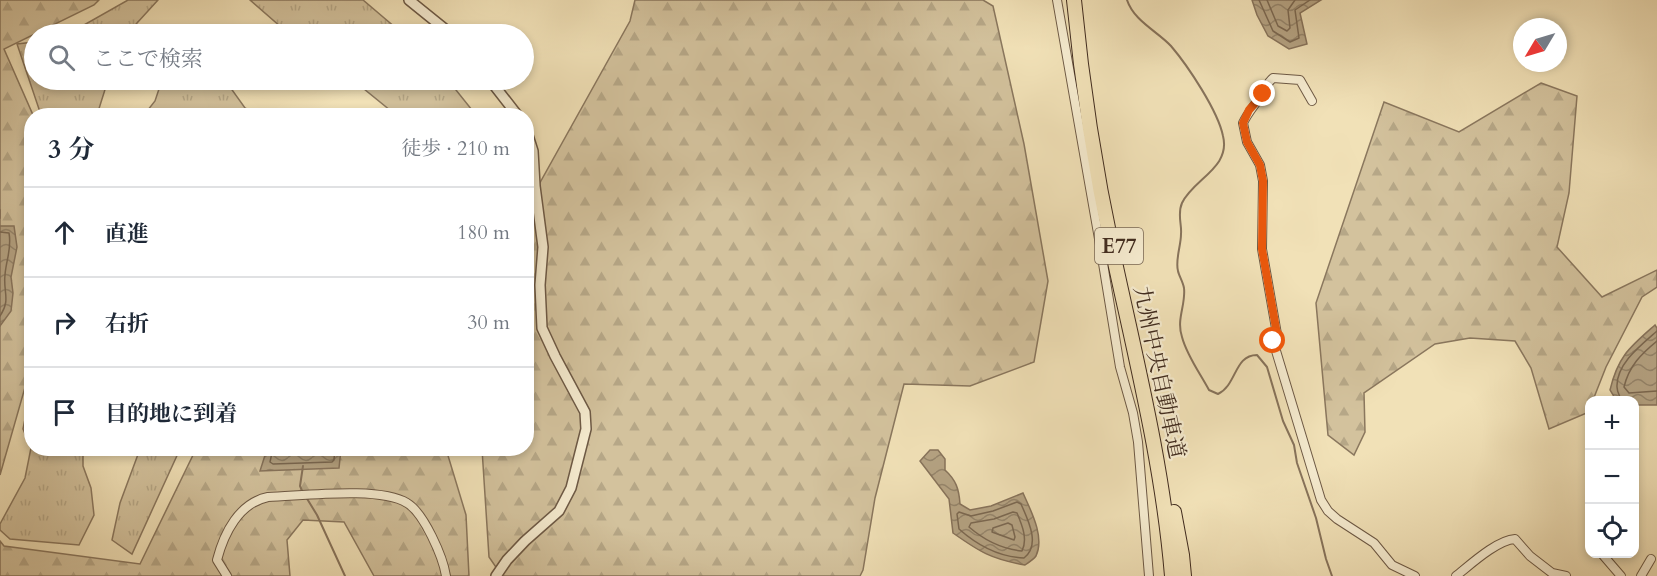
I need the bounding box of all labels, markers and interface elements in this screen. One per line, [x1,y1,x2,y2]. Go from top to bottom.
north arrow [1513,18,1567,72]
search box [24,24,534,90]
icon: search [45,41,78,74]
text: ここで検索 [93,44,203,74]
route end [1249,80,1275,106]
text: 3 分 [48,132,94,167]
text: 徒歩 · 210 m [401,135,510,162]
icon: ahead [48,216,81,249]
text: 直進 [105,219,149,249]
text: 180 m [457,219,510,246]
road number: E77 [1095,228,1143,264]
street label: 九州中央自動車道 [1126,283,1192,461]
icon: right [48,306,81,339]
text: 右折 [105,309,149,339]
text: 30 m [467,309,510,336]
route start [1259,327,1285,353]
icon: arrive [48,396,81,429]
map controls [1585,396,1639,558]
button: + [1585,396,1639,450]
text: 目的地に到着 [105,399,237,429]
button: − [1585,450,1639,504]
button: locate [1585,504,1639,558]

